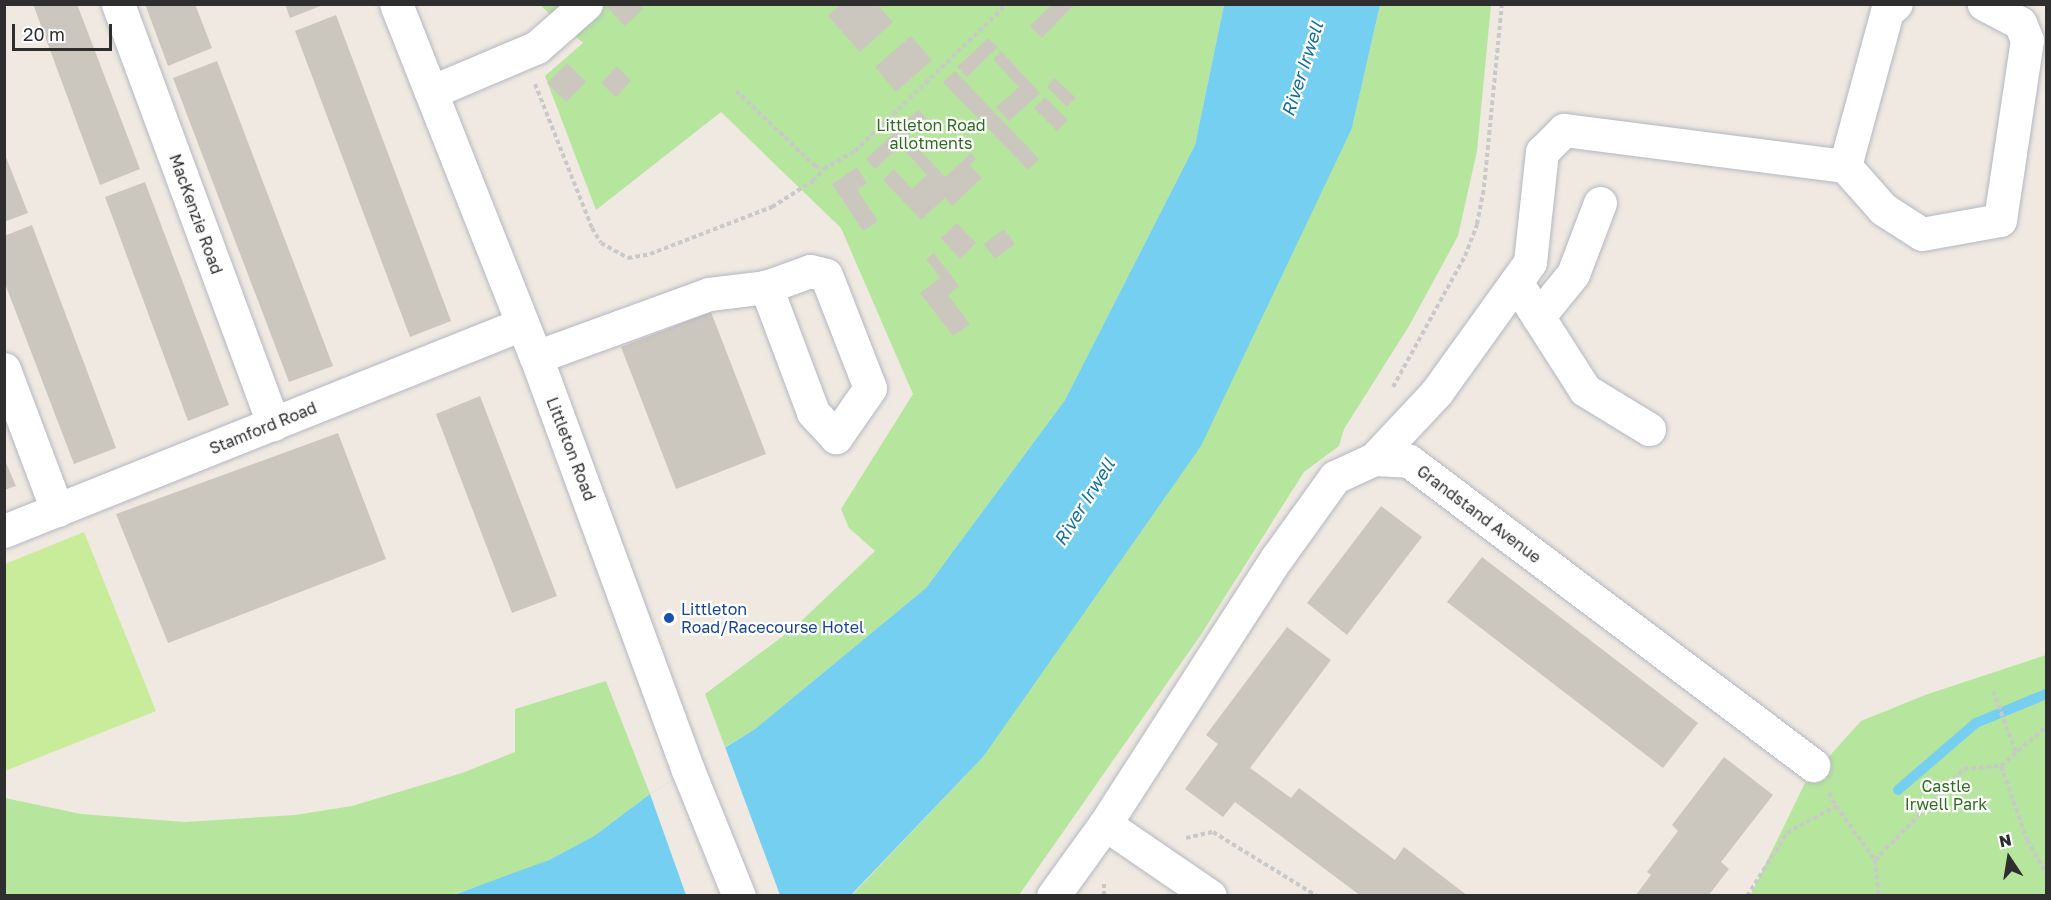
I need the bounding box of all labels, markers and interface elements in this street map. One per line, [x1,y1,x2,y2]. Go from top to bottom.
scale bar [15,12,116,50]
water label: River Irwell [1277,19,1327,119]
text: 20 m [23,23,65,45]
park label: Littleton Road allotments [876,115,986,153]
street label: MacKenzie Road [165,151,227,277]
street label: Littleton Road [542,395,600,503]
street label: Stamford Road [207,398,319,458]
water label: River Irwell [1049,455,1119,549]
street label: Grandstand Avenue [1413,461,1545,567]
place label: Littleton Road/Racecourse Hotel [681,599,864,637]
marker: Littleton Road/Racecourse Hotel [662,611,676,625]
park label: Castle Irwell Park [1905,776,1987,814]
north arrow [1979,828,2039,888]
text: N [1997,829,2013,851]

